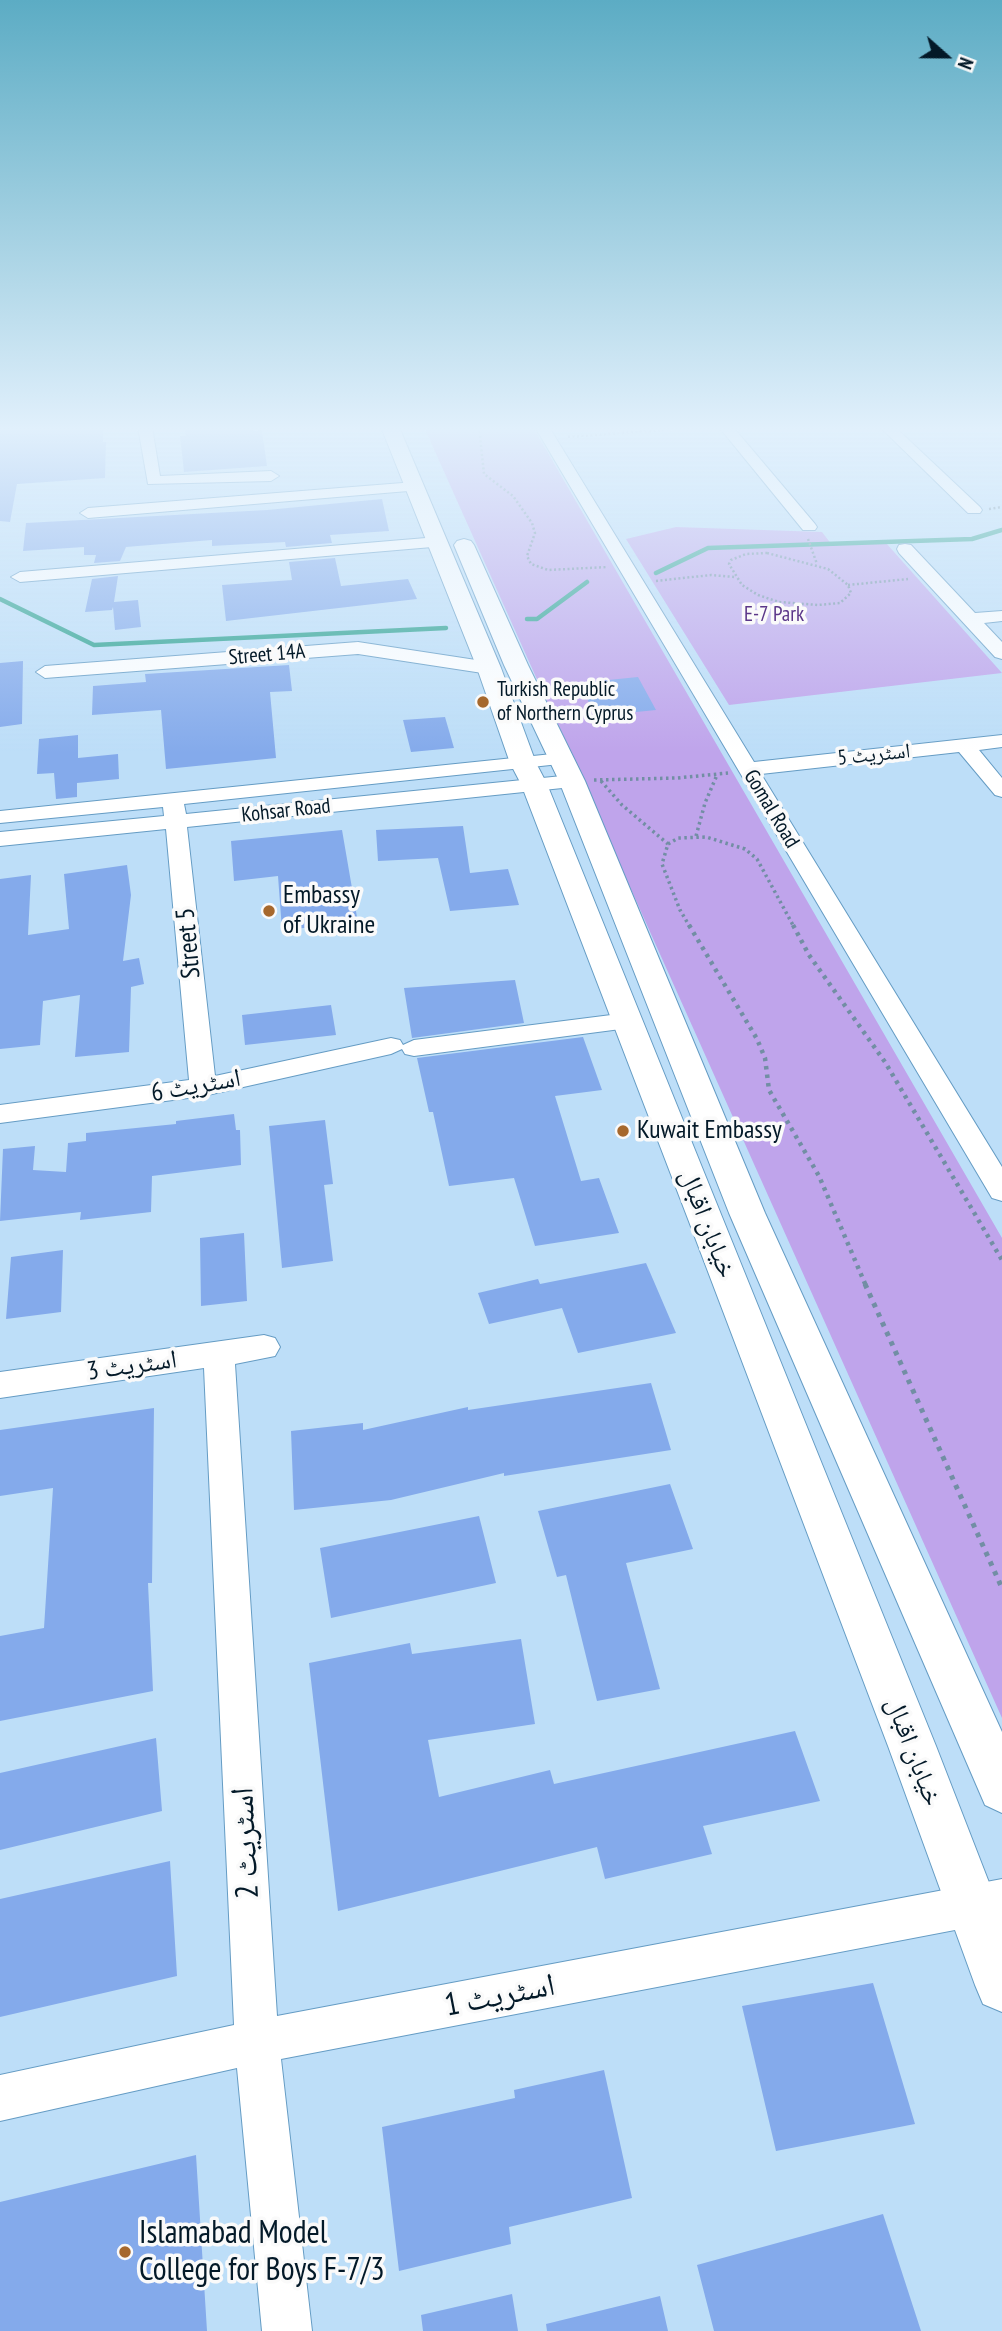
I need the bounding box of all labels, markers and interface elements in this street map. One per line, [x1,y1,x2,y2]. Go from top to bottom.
north arrow [911,21,981,91]
text: N [953,54,979,73]
park label: E-7 Park [744,602,804,628]
street label: Street 14A [228,639,306,671]
place label: Turkish Republic of Northern Cyprus [497,677,633,727]
marker: Turkish Republic of Northern Cyprus [475,694,491,710]
street label: اسٹریٹ 5 [836,739,912,771]
street label: Gomal Road [738,765,804,853]
street label: Kohsar Road [240,794,332,828]
place label: Embassy of Ukraine [283,880,375,942]
marker: Embassy of Ukraine [261,903,277,919]
street label: Street 5 [170,906,208,980]
street label: اسٹریٹ 6 [149,1063,243,1109]
place label: Kuwait Embassy [637,1115,782,1147]
marker: Kuwait Embassy [615,1123,631,1139]
street label: خیابان اقبال [672,1165,742,1283]
street label: اسٹریٹ 3 [85,1344,179,1388]
street label: خیابان اقبال [878,1693,948,1811]
street label: اسٹریٹ 2 [224,1786,268,1900]
street label: اسٹریٹ 1 [442,1967,558,2025]
place label: Islamabad Model College for Boys F-7/3 [139,2215,385,2290]
marker: Islamabad Model College for Boys F-7/3 [117,2244,133,2260]

